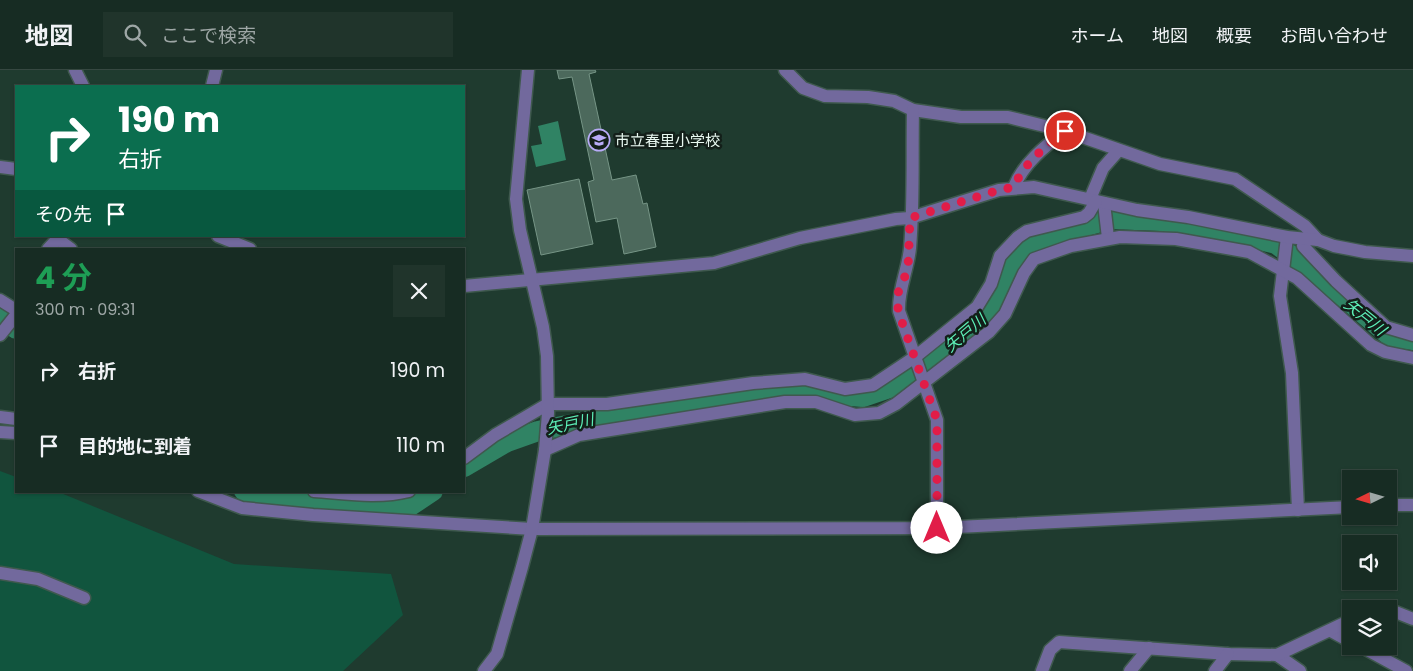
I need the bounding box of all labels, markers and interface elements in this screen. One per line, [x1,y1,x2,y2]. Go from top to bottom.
search box [103,12,453,57]
text: 地図 [25,19,73,52]
icon: search [121,21,149,49]
text: ここで検索 [161,22,256,49]
text: ホーム [1071,23,1124,48]
text: 地図 [1152,23,1188,48]
text: 概要 [1216,23,1252,48]
text: お問い合わせ [1280,23,1388,48]
text: 190 m [118,95,220,144]
icon: right [35,105,100,170]
pin [1044,110,1086,152]
icon: arrive [1051,117,1079,145]
school or university icon: 市立春里小学校 [587,128,611,152]
place label: 市立春里小学校 [615,130,720,151]
text: 右折 [118,144,162,175]
icon: arrive [102,200,130,228]
text: その先 [35,201,92,228]
text: 4 分 [35,256,92,299]
button: close [393,265,445,317]
water label: 矢戸川 [1339,293,1392,342]
text: 300 m · 09:31 [35,298,135,321]
water label: 矢戸川 [939,307,992,357]
icon: right [35,357,63,385]
text: 190 m [390,357,445,384]
text: 右折 [78,358,116,385]
water label: 矢戸川 [544,407,598,440]
icon: arrive [35,432,63,460]
text: 110 m [396,432,445,459]
text: 目的地に到着 [78,433,192,460]
north arrow [1342,470,1398,525]
map controls [1342,470,1397,655]
position arrow [910,501,962,553]
button: sound [1342,535,1397,590]
button: layers [1342,600,1397,655]

